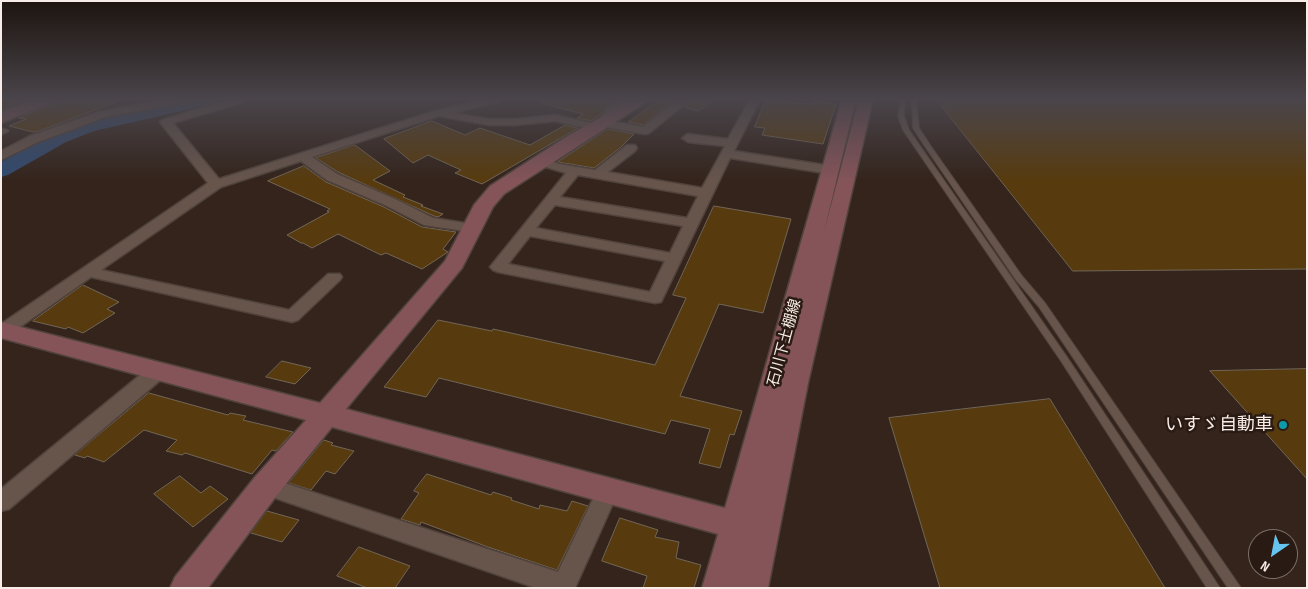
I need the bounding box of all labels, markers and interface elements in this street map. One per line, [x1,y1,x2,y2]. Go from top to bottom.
street label: 石川下土棚線 [765,297,805,389]
place label: いすゞ自動車 [1165,414,1273,436]
marker: いすゞ自動車 [1277,419,1289,431]
north arrow [1248,529,1298,579]
text: N [1257,557,1273,575]

